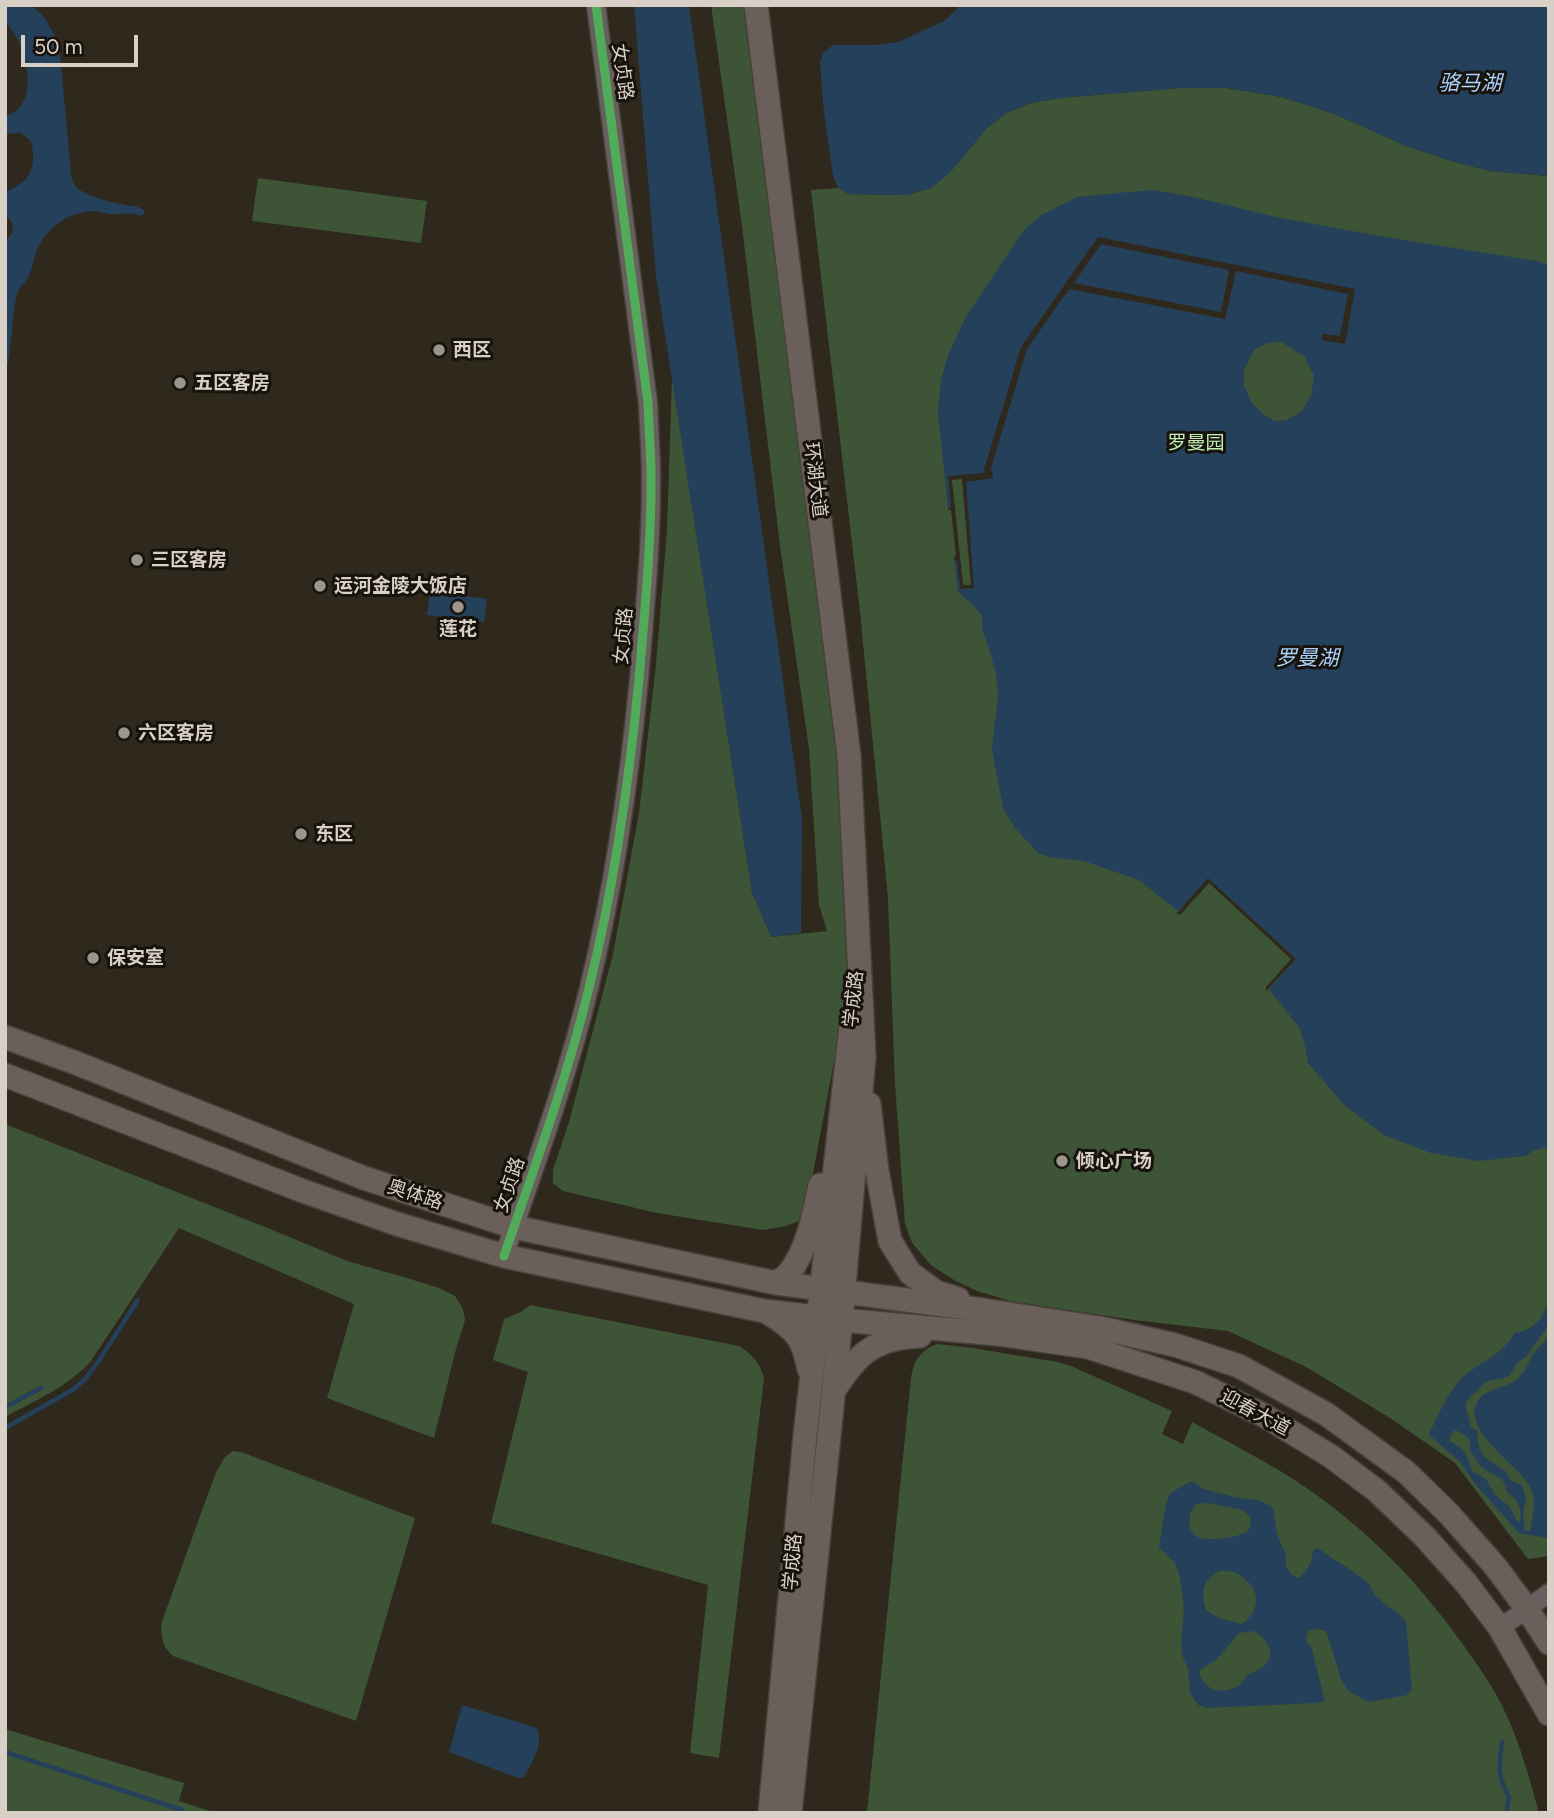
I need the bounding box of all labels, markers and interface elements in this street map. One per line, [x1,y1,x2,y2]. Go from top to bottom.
scale bar [24,21,142,65]
text: 50 m [34,34,83,59]
street label: 女贞路 [607,42,637,102]
water label: 骆马湖 [1439,71,1501,97]
place label: 西区 [453,339,491,361]
marker: 西区 [431,342,447,358]
place label: 五区客房 [194,372,270,394]
marker: 五区客房 [172,375,188,391]
park label: 罗曼园 [1168,432,1224,454]
street label: 环湖大道 [799,441,831,519]
place label: 三区客房 [151,549,227,571]
marker: 三区客房 [129,552,145,568]
place label: 运河金陵大饭店 [334,575,467,597]
marker: 运河金陵大饭店 [312,578,328,594]
marker: 莲花 [450,599,466,615]
street label: 女贞路 [610,607,638,665]
place label: 莲花 [439,618,477,640]
water label: 罗曼湖 [1276,646,1338,672]
place label: 六区客房 [138,722,214,744]
marker: 六区客房 [116,725,132,741]
place label: 东区 [315,823,353,845]
marker: 东区 [293,826,309,842]
place label: 保安室 [107,947,164,969]
marker: 保安室 [85,950,101,966]
street label: 学成路 [840,969,868,1029]
place label: 倾心广场 [1076,1150,1152,1172]
marker: 倾心广场 [1054,1153,1070,1169]
street label: 女贞路 [490,1154,530,1216]
street label: 奥体路 [384,1175,446,1215]
street label: 迎春大道 [1216,1385,1294,1441]
street label: 学成路 [779,1533,807,1591]

